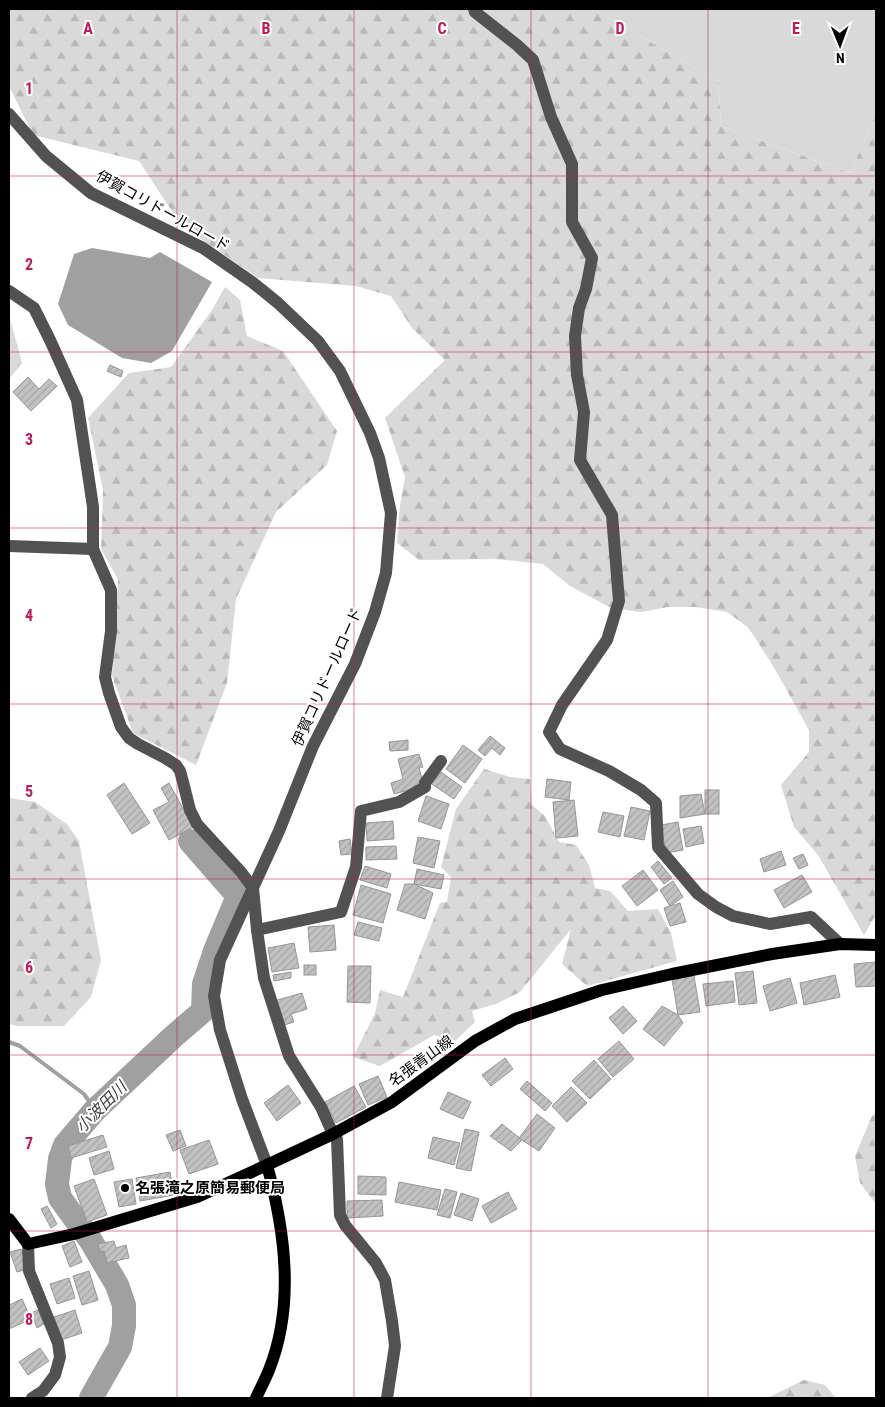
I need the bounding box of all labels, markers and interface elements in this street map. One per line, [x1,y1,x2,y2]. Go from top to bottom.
text: A [83,19,93,38]
text: B [262,19,271,38]
text: C [437,19,447,38]
text: D [615,19,625,38]
text: E [792,19,800,38]
north arrow [815,20,865,70]
text: N [836,50,845,66]
text: 1 [25,79,33,98]
street label: 伊賀コリドールロード [93,167,233,255]
text: 2 [25,255,33,274]
text: 3 [25,430,33,449]
street label: 伊賀コリドールロード [288,605,366,749]
text: 4 [25,606,33,625]
text: 5 [25,782,33,801]
text: 6 [25,958,33,977]
street label: 名張青山線 [385,1032,457,1090]
water label: 小波田川 [72,1076,132,1136]
text: 7 [25,1134,33,1153]
place label: 名張滝之原簡易郵便局 [135,1179,285,1197]
marker: 名張滝之原簡易郵便局 [119,1182,131,1194]
text: 8 [25,1310,33,1329]

